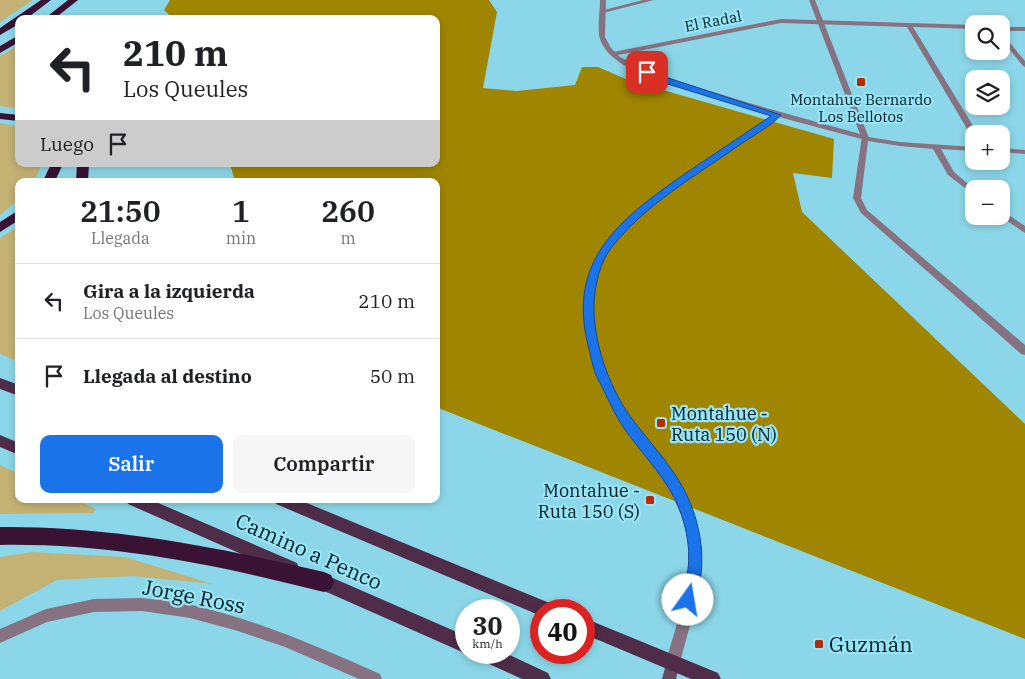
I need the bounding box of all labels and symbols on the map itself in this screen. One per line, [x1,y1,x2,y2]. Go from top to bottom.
street label: El Radal [683,6,743,36]
pin [626,51,668,93]
marker: Montahue Bernardo Los Bellotos [855,76,867,88]
place label: Montahue Bernardo Los Bellotos [790,90,932,126]
place label: Montahue - Ruta 150 (N) [671,402,777,446]
marker: Montahue - Ruta 150 (N) [655,417,667,429]
place label: Montahue - Ruta 150 (S) [538,479,640,523]
marker: Montahue - Ruta 150 (S) [644,494,656,506]
street label: Camino a Penco [231,506,387,596]
street label: Jorge Ross [140,572,248,620]
position arrow [661,573,713,625]
speed limit sign: 40 [530,599,595,664]
place label: Guzmán [829,630,913,658]
marker: Guzmán [813,638,825,650]

